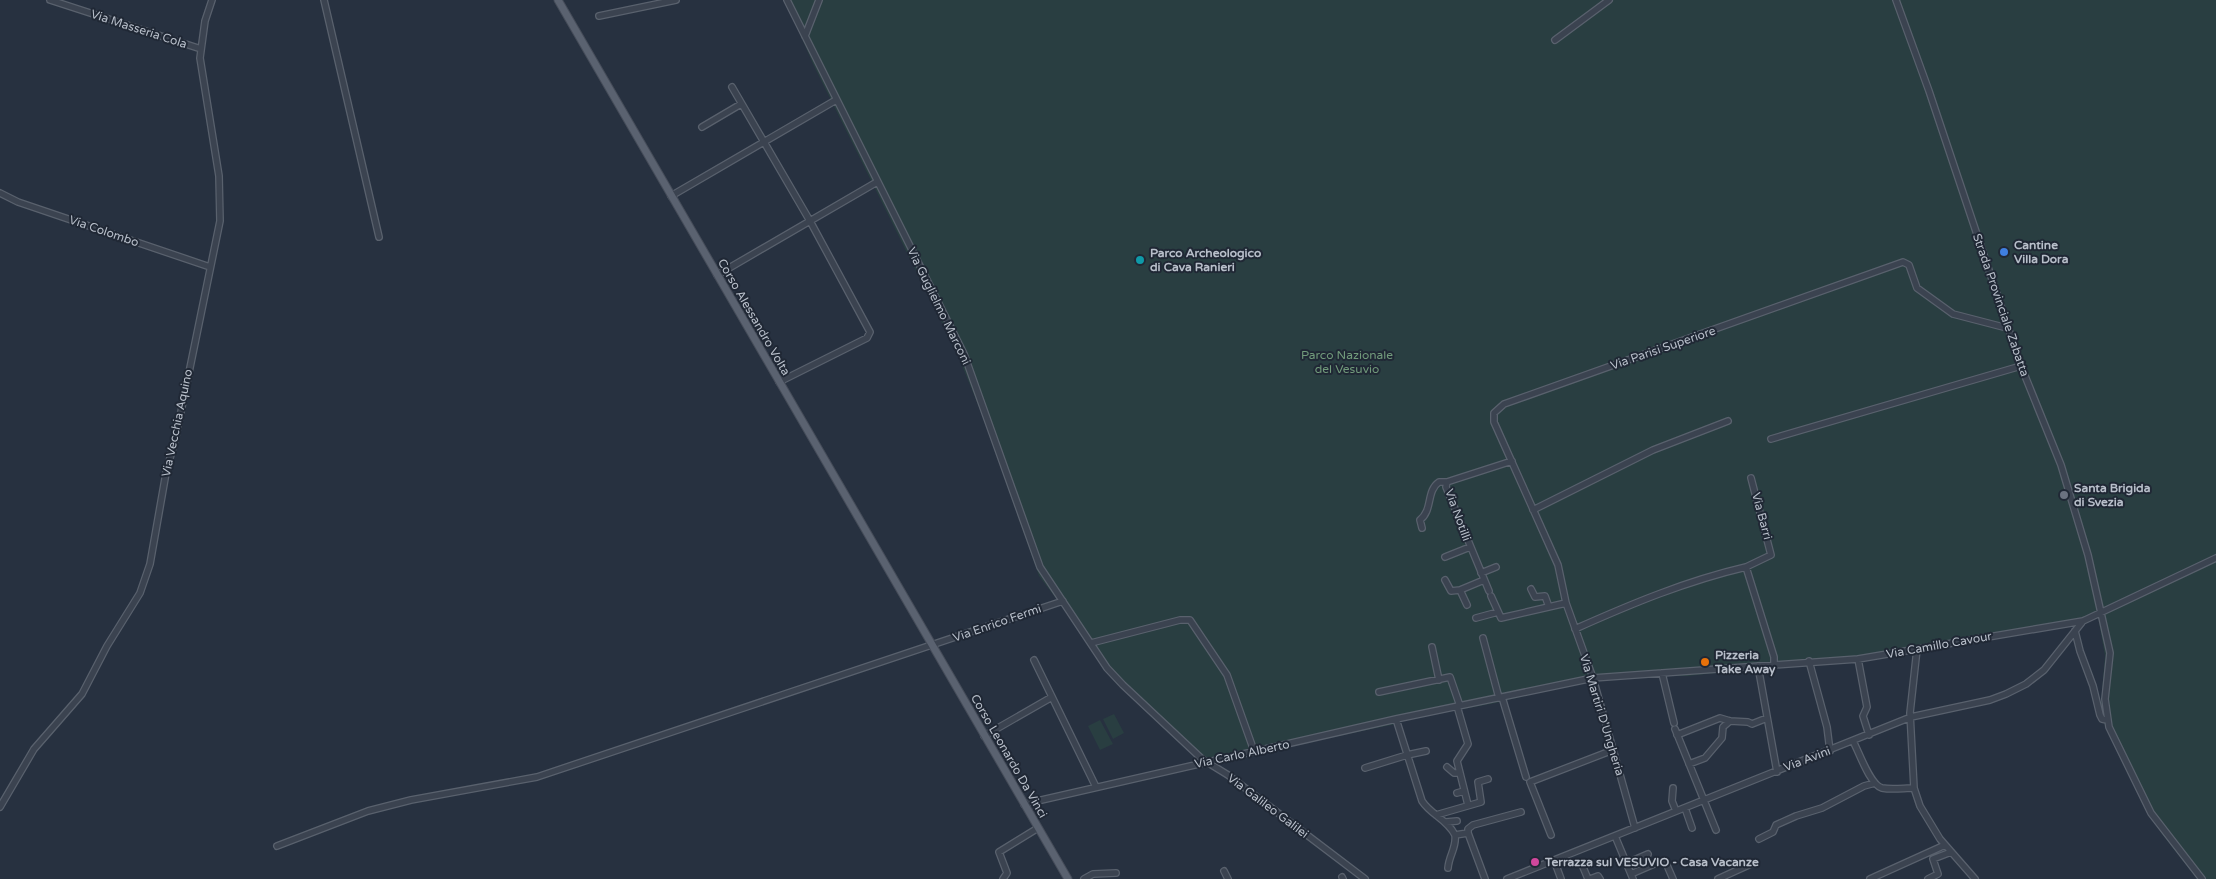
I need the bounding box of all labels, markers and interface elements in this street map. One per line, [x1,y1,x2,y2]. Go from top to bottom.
street label: Via Masseria Cola [89,7,189,51]
street label: Via Colombo [67,213,141,249]
street label: Strada Provinciale Zabatta [1970,232,2032,378]
place label: Cantine Villa Dora [2014,238,2069,266]
street label: Via Guglielmo Marconi [904,245,974,367]
place label: Parco Archeologico di Cava Ranieri [1150,246,1261,274]
marker: Cantine Villa Dora [1998,246,2010,258]
marker: Parco Archeologico di Cava Ranieri [1134,254,1146,266]
street label: Corso Alessandro Volta [715,256,793,378]
street label: Via Parisi Superiore [1609,323,1717,373]
park label: Parco Nazionale del Vesuvio [1301,348,1393,376]
street label: Via Vecchia Aquino [159,368,195,478]
place label: Santa Brigida di Svezia [2074,481,2151,509]
street label: Via Notilli [1442,487,1474,543]
marker: Santa Brigida di Svezia [2058,489,2070,501]
street label: Via Barri [1749,491,1775,541]
street label: Via Enrico Fermi [951,601,1043,645]
street label: Via Camillo Cavour [1885,629,1993,661]
place label: Pizzeria Take Away [1714,648,1776,677]
street label: Via Martiri D'Ungheria [1577,653,1627,777]
marker: Pizzeria Take Away [1699,656,1711,668]
street label: Corso Leonardo Da Vinci [968,692,1050,820]
street label: Via Carlo Alberto [1193,737,1291,771]
street label: Via Avini [1782,744,1832,774]
street label: Via Galileo Galilei [1225,771,1311,841]
place label: Terrazza sul VESUVIO - Casa Vacanze [1544,855,1759,869]
marker: Terrazza sul VESUVIO - Casa Vacanze [1529,856,1541,868]

